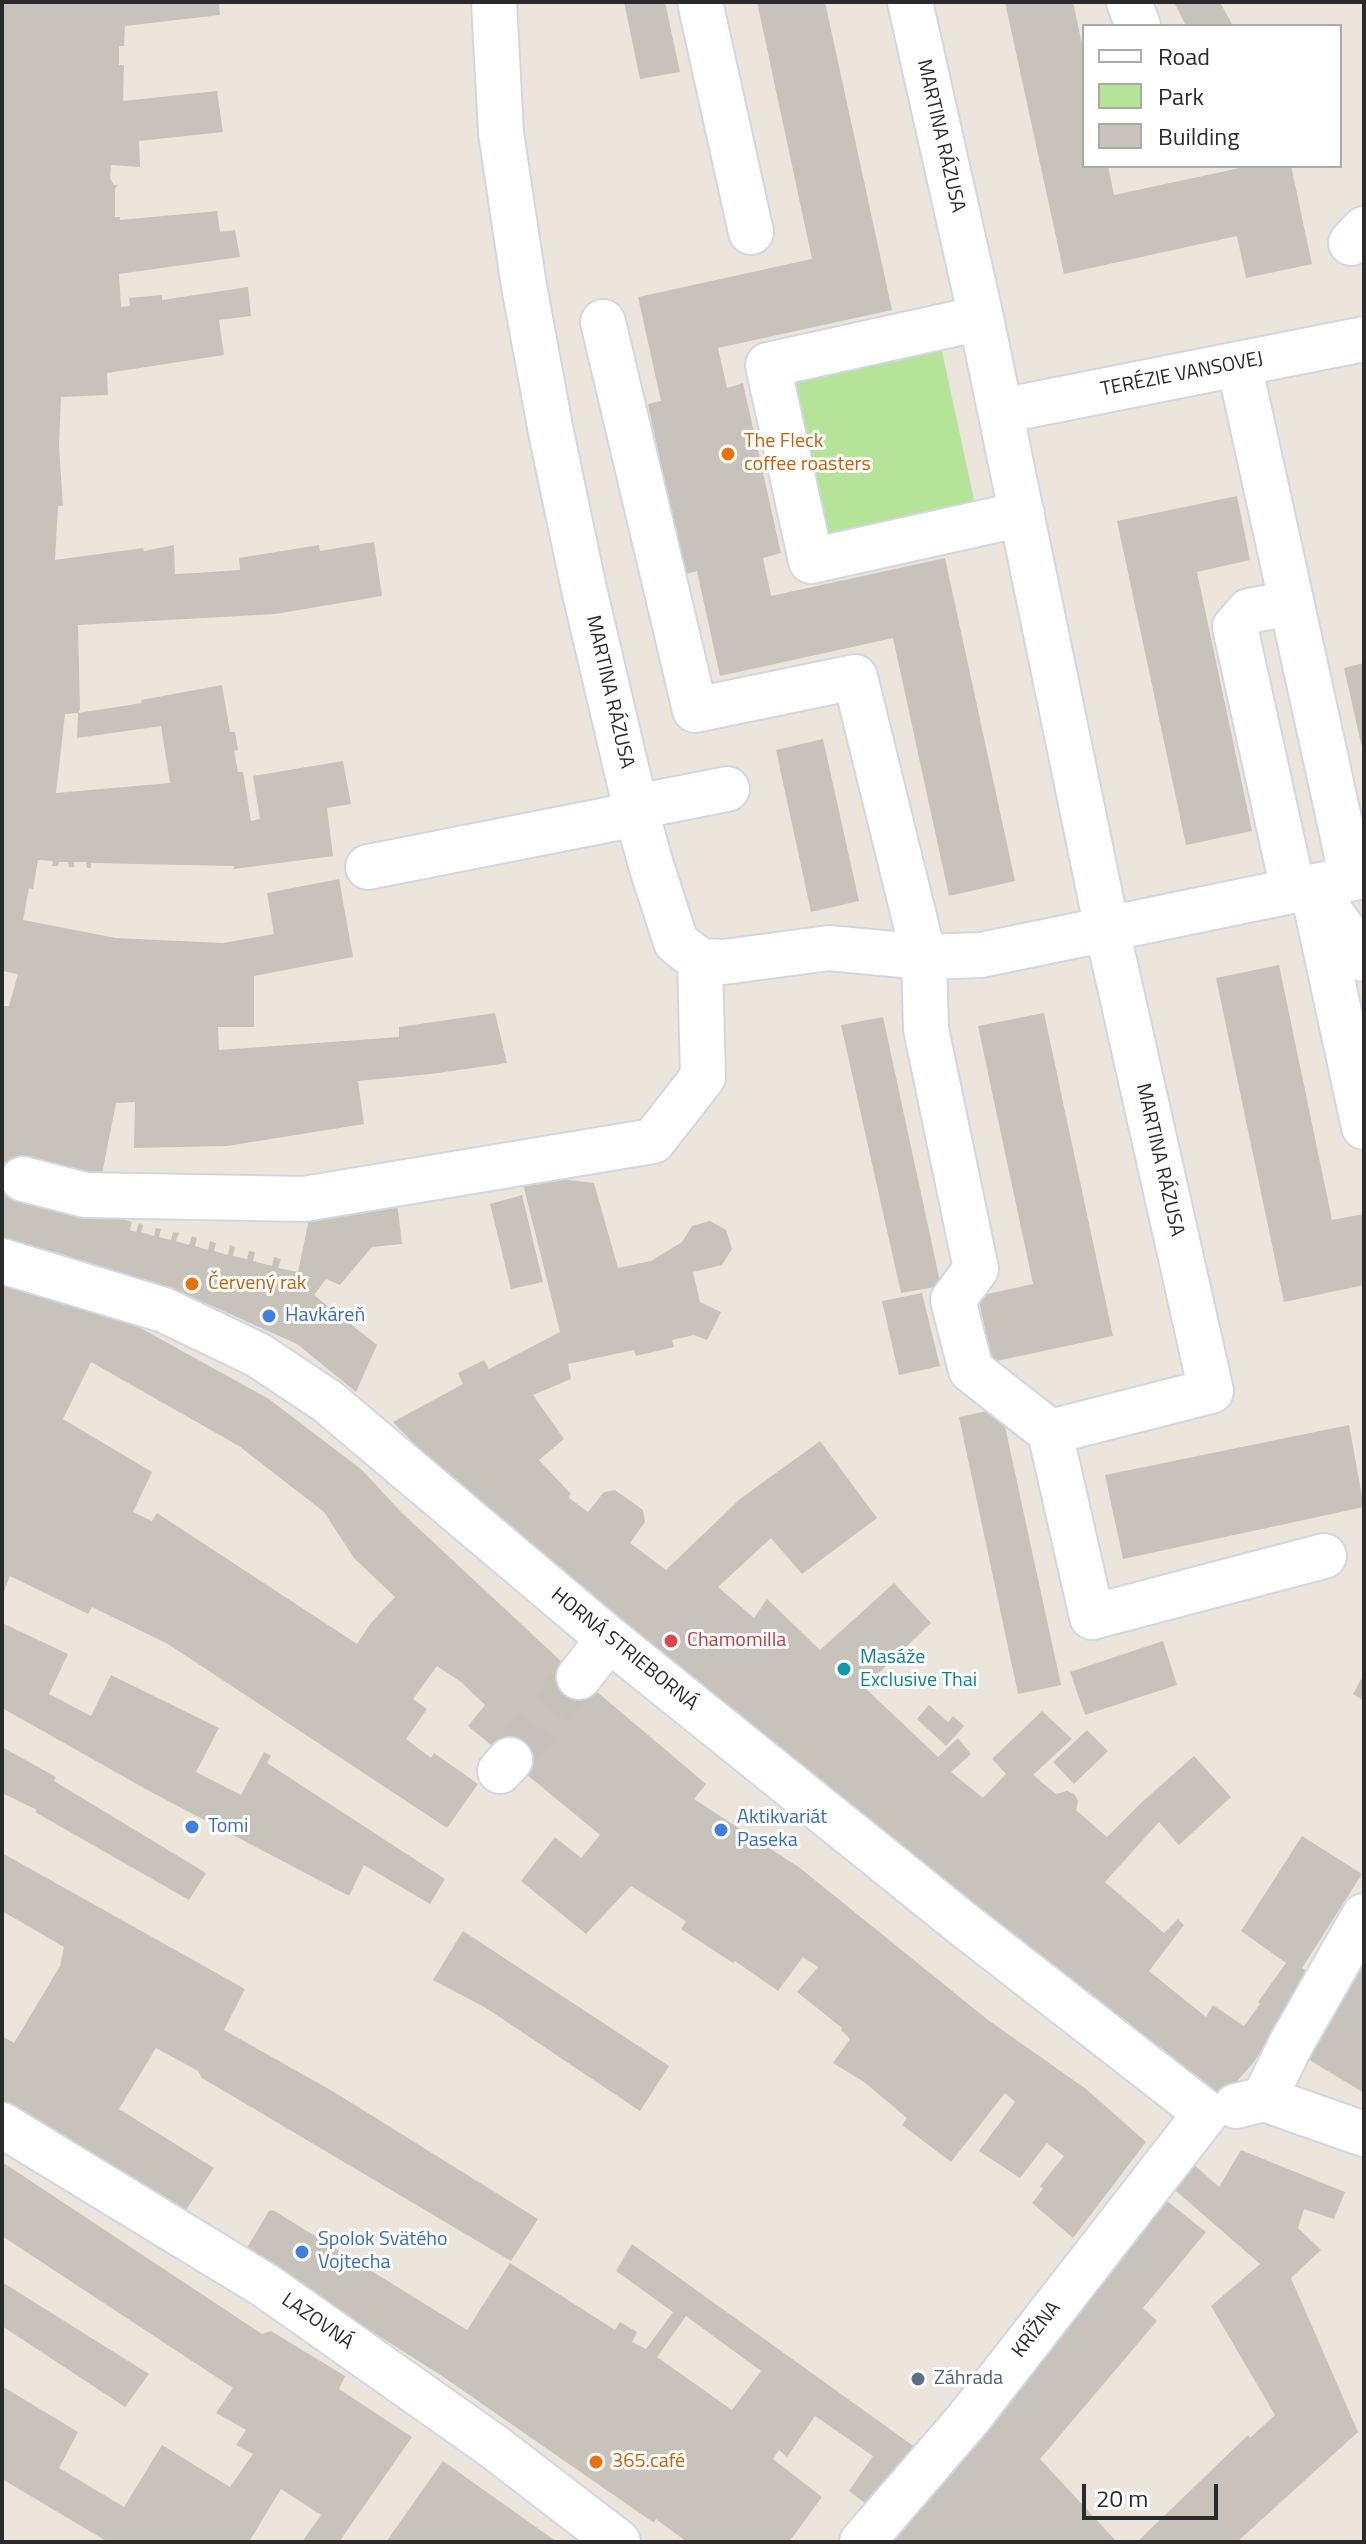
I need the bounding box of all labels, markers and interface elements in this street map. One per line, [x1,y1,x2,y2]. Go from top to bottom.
legend [1082,24,1342,168]
text: Road [1158,38,1210,74]
street label: MARTINA RÁZUSA [911,57,969,215]
text: Park [1158,78,1204,114]
text: Building [1158,118,1240,154]
street label: TERÉZIE VANSOVEJ [1099,347,1265,403]
place label: The Fleck coffee roasters [744,430,871,477]
marker: The Fleck coffee roasters [719,445,737,463]
street label: MARTINA RÁZUSA [580,613,638,771]
street label: MARTINA RÁZUSA [1130,1081,1188,1239]
place label: Červený rak [208,1272,306,1296]
marker: Červený rak [183,1275,201,1293]
place label: Havkáreň [285,1304,365,1328]
marker: Havkáreň [260,1307,278,1325]
street label: HORNÁ STRIEBORNÁ [546,1583,702,1717]
place label: Chamomilla [687,1629,786,1653]
marker: Chamomilla [662,1632,680,1650]
place label: Masáže Exclusive Thai [860,1646,977,1693]
marker: Masáže Exclusive Thai [835,1660,853,1678]
place label: Aktikvariát Paseka [737,1806,827,1853]
place label: Tomi [208,1815,248,1839]
marker: Tomi [183,1818,201,1836]
marker: Aktikvariát Paseka [712,1821,730,1839]
place label: Spolok Svätého Vojtecha [318,2228,448,2275]
marker: Spolok Svätého Vojtecha [293,2243,311,2261]
street label: LAZOVNÁ [276,2289,358,2355]
street label: KRÍŽNA [1008,2297,1066,2363]
place label: Záhrada [934,2367,1003,2391]
marker: Záhrada [909,2370,927,2388]
place label: 365.café [612,2450,685,2474]
marker: 365.café [587,2453,605,2471]
scale bar [1086,2468,1222,2518]
text: 20 m [1096,2480,1148,2516]

